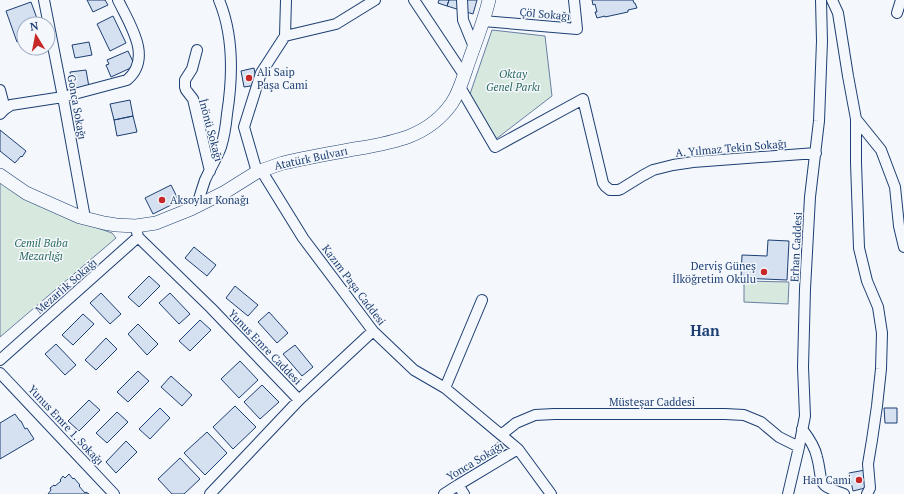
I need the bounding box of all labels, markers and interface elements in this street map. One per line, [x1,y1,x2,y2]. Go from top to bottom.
street label: Çöl Sokağı [519,5,571,23]
north arrow [16,16,56,56]
text: N [29,18,40,34]
place label: Ali Saip Paşa Cami [257,65,308,92]
park label: Oktay Genel Parkı [486,67,540,94]
street label: Gonca Sokağı [64,73,90,141]
marker: Ali Saip Paşa Cami [244,73,254,83]
street label: İnönü Sokağı [196,97,226,163]
street label: A. Yılmaz Tekin Sokağı [675,136,787,160]
street label: Atatürk Bulvarı [273,143,349,173]
place label: Aksoylar Konağı [170,193,249,207]
marker: Aksoylar Konağı [157,195,167,205]
street label: Erhan Caddesi [787,212,805,282]
park label: Cemil Baba Mezarlığı [14,236,68,263]
street label: Kazım Paşa Caddesi [319,242,389,328]
street label: Mezarlık Sokağı [32,255,100,317]
place label: Derviş Güneş İlköğretim Okulu [672,259,757,286]
marker: Derviş Güneş İlköğretim Okulu [759,267,769,277]
street label: Yunus Emre Caddesi [225,306,305,388]
district label: Han [690,320,720,340]
street label: Yunus Emre 1. Sokağı [25,382,107,468]
street label: Müsteşar Caddesi [609,395,695,409]
street label: Yonca Sokağı [444,438,506,484]
place label: Han Cami [803,473,851,487]
marker: Han Cami [854,475,864,485]

